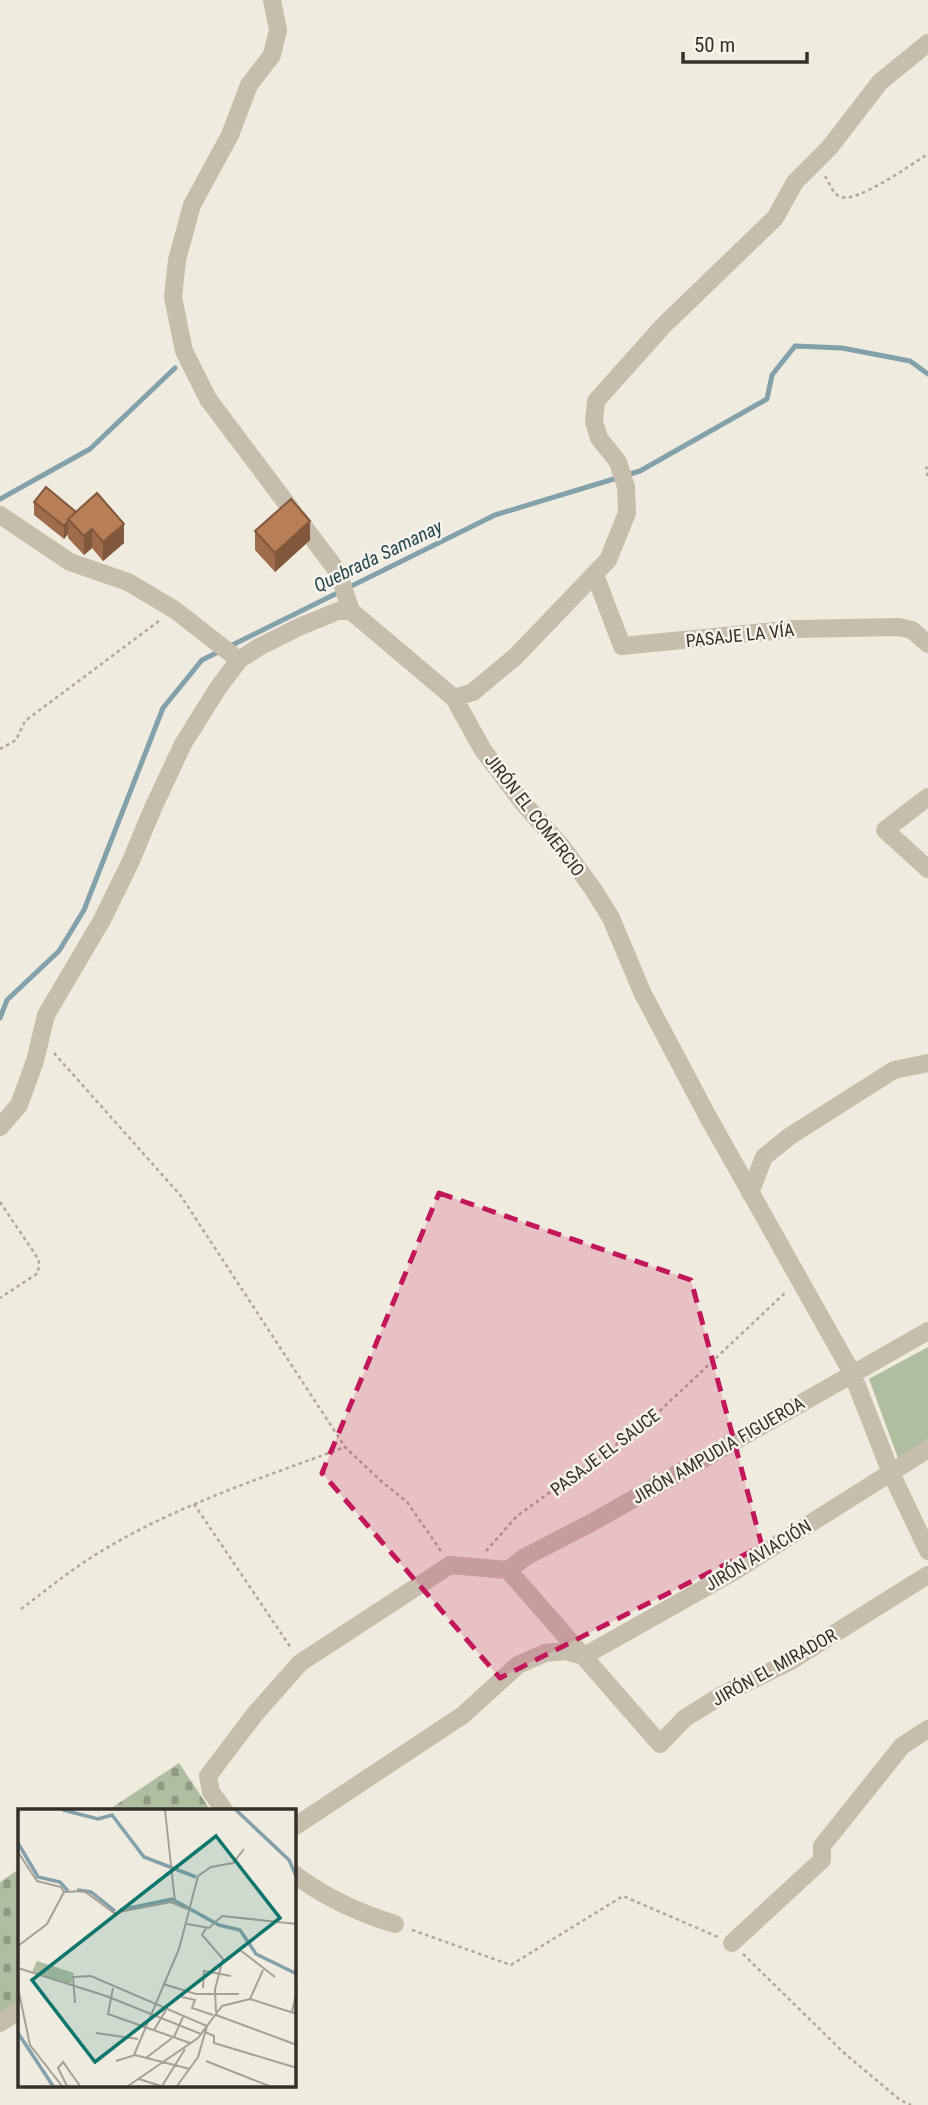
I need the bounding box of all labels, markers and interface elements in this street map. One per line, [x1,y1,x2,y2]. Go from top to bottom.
scale bar [683,21,807,65]
text: 50 m [694,33,735,57]
water label: Quebrada Samanay [310,514,447,597]
street label: PASAJE LA VÍA [685,619,796,651]
street label: JIRÓN EL COMERCIO [481,750,589,880]
street label: JIRÓN AMPUDIA FIGUEROA [628,1392,809,1508]
street label: PASAJE EL SAUCE [546,1404,664,1500]
street label: JIRÓN AVIACIÓN [701,1515,815,1595]
street label: JIRÓN EL MIRADOR [708,1624,840,1710]
inset map [18,1809,296,2088]

